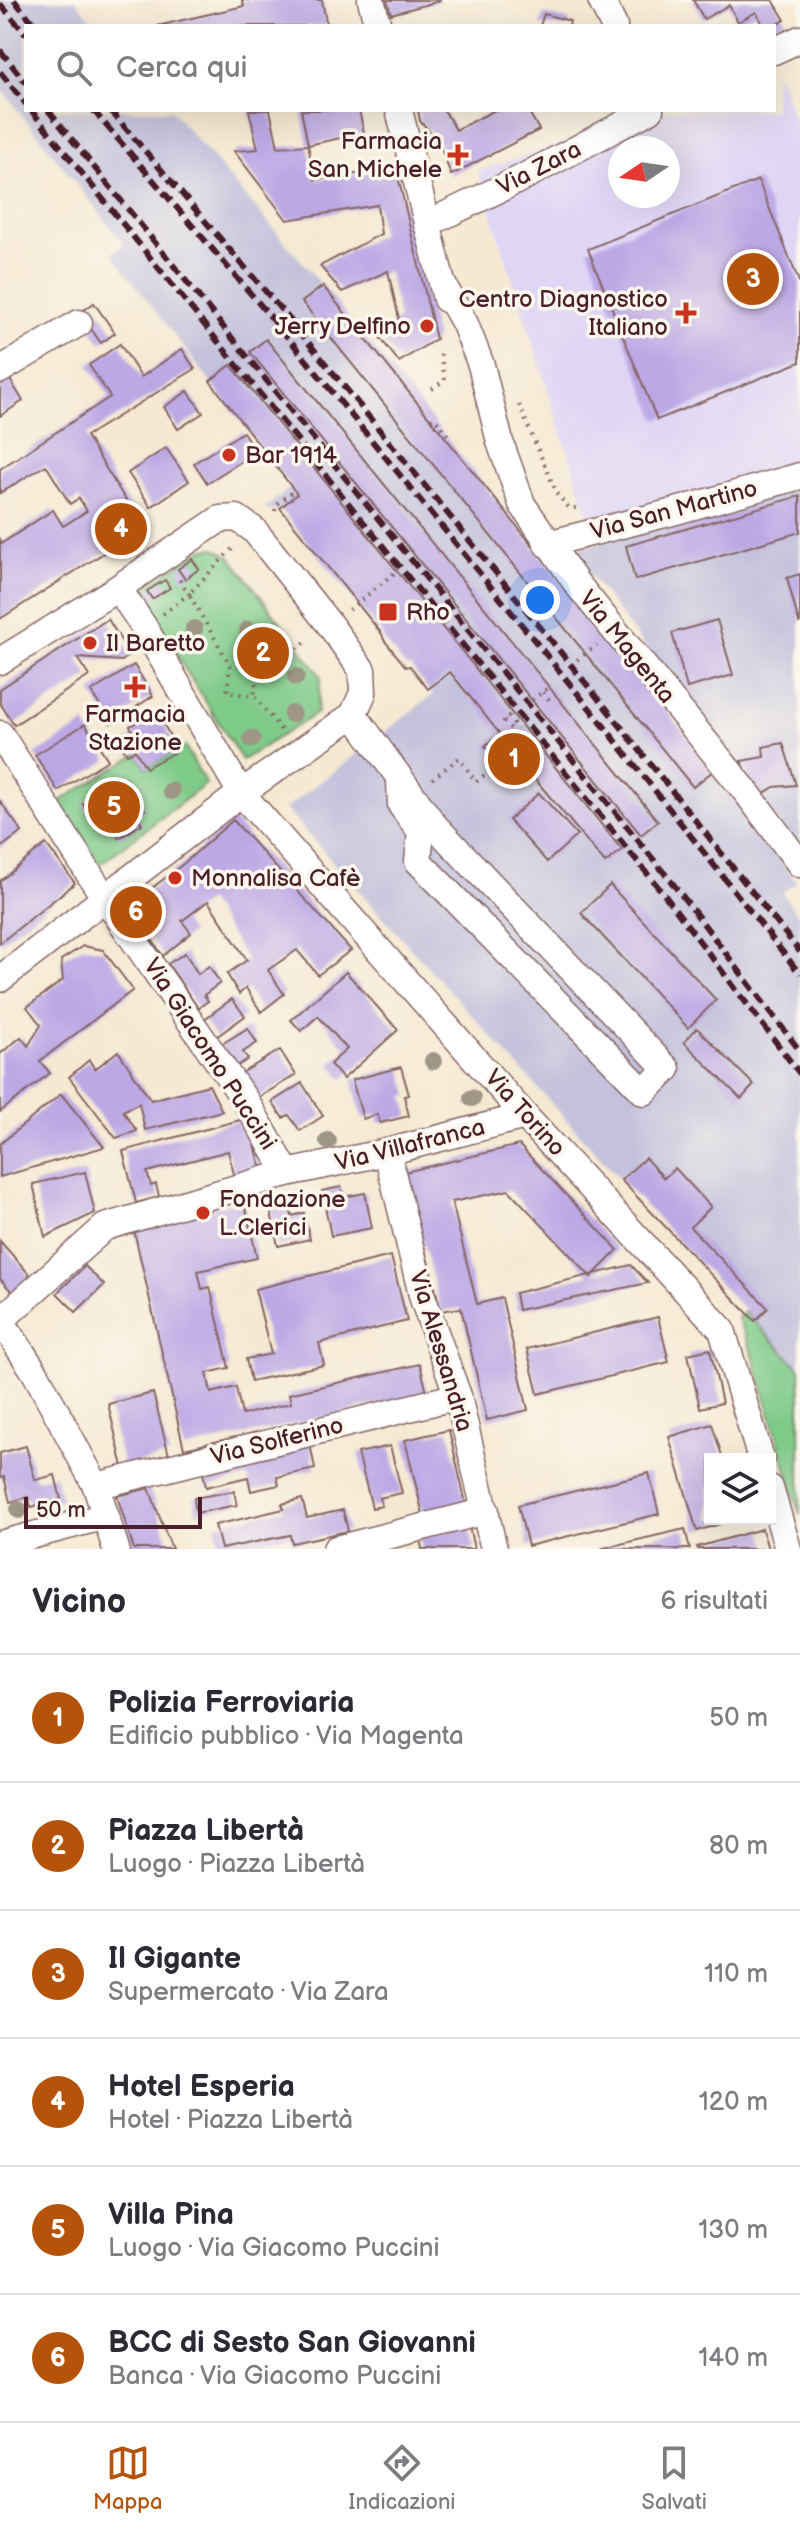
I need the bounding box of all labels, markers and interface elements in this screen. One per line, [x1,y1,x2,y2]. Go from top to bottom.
search box [24,24,776,112]
icon: search [52,46,96,90]
text: Cerca qui [116,50,248,86]
place label: Farmacia San Michele [308,127,442,184]
street label: Via Zara [492,135,586,201]
north arrow [608,136,680,208]
marker: Farmacia San Michele [449,146,467,164]
pin: 3 [727,249,779,309]
place label: Centro Diagnostico Italiano [459,285,668,342]
marker: Centro Diagnostico Italiano [675,302,697,324]
place label: Jerry Delfino [275,312,411,341]
marker: Jerry Delfino [418,317,436,335]
place label: Bar 1914 [245,441,338,470]
marker: Bar 1914 [220,446,238,464]
street label: Via San Martino [587,474,761,546]
pin: 4 [95,499,147,559]
your location [520,580,560,620]
street label: Via Magenta [573,585,681,709]
place label: Rho [406,598,450,627]
marker: Rho [377,601,399,623]
pin: 2 [237,623,289,683]
place label: Il Baretto [106,629,205,658]
marker: Il Baretto [81,634,99,652]
marker: Farmacia Stazione [126,678,144,696]
place label: Farmacia Stazione [84,700,186,757]
pin: 1 [488,729,540,789]
pin: 5 [88,777,140,837]
place label: Monnalisa Cafè [191,864,361,893]
marker: Monnalisa Cafè [166,869,184,887]
pin: 6 [110,882,162,942]
street label: Via Giacomo Puccini [137,953,283,1155]
street label: Via Torino [478,1064,572,1162]
street label: Via Villafranca [332,1112,488,1178]
place label: Fondazione L.Clerici [219,1185,346,1242]
marker: Fondazione L.Clerici [194,1204,212,1222]
street label: Via Alessandria [403,1267,479,1435]
street label: Via Solferino [208,1411,346,1471]
map controls [704,1453,776,1525]
button: layers [704,1453,776,1525]
scale bar [24,1493,202,1529]
text: 50 m [36,1497,86,1524]
text: Vicino [32,1581,126,1622]
text: 6 risultati [660,1586,768,1617]
text: Polizia Ferroviaria [108,1685,355,1721]
text: 1 [53,1703,63,1734]
text: 50 m [709,1703,768,1734]
text: Edificio pubblico · Via Magenta [108,1721,464,1752]
text: Piazza Libertà [108,1813,304,1849]
text: 2 [50,1831,66,1862]
text: 80 m [709,1831,768,1862]
text: Luogo · Piazza Libertà [108,1849,365,1880]
text: Il Gigante [108,1941,241,1977]
text: 3 [50,1959,66,1990]
text: 110 m [704,1959,768,1990]
text: Supermercato · Via Zara [108,1977,389,2008]
text: Hotel Esperia [108,2069,295,2105]
text: 4 [50,2087,66,2118]
text: 120 m [699,2087,768,2118]
text: Hotel · Piazza Libertà [108,2105,353,2136]
text: Villa Pina [108,2197,234,2233]
text: 5 [50,2215,66,2246]
text: 130 m [698,2215,768,2246]
text: Luogo · Via Giacomo Puccini [108,2233,440,2264]
text: BCC di Sesto San Giovanni [108,2325,476,2361]
text: 6 [50,2343,66,2374]
text: 140 m [698,2343,768,2374]
text: Banca · Via Giacomo Puccini [108,2361,441,2392]
tab: Mappa [93,2441,162,2516]
tab: Indicazioni [349,2441,455,2516]
tab: Salvati [642,2441,707,2516]

